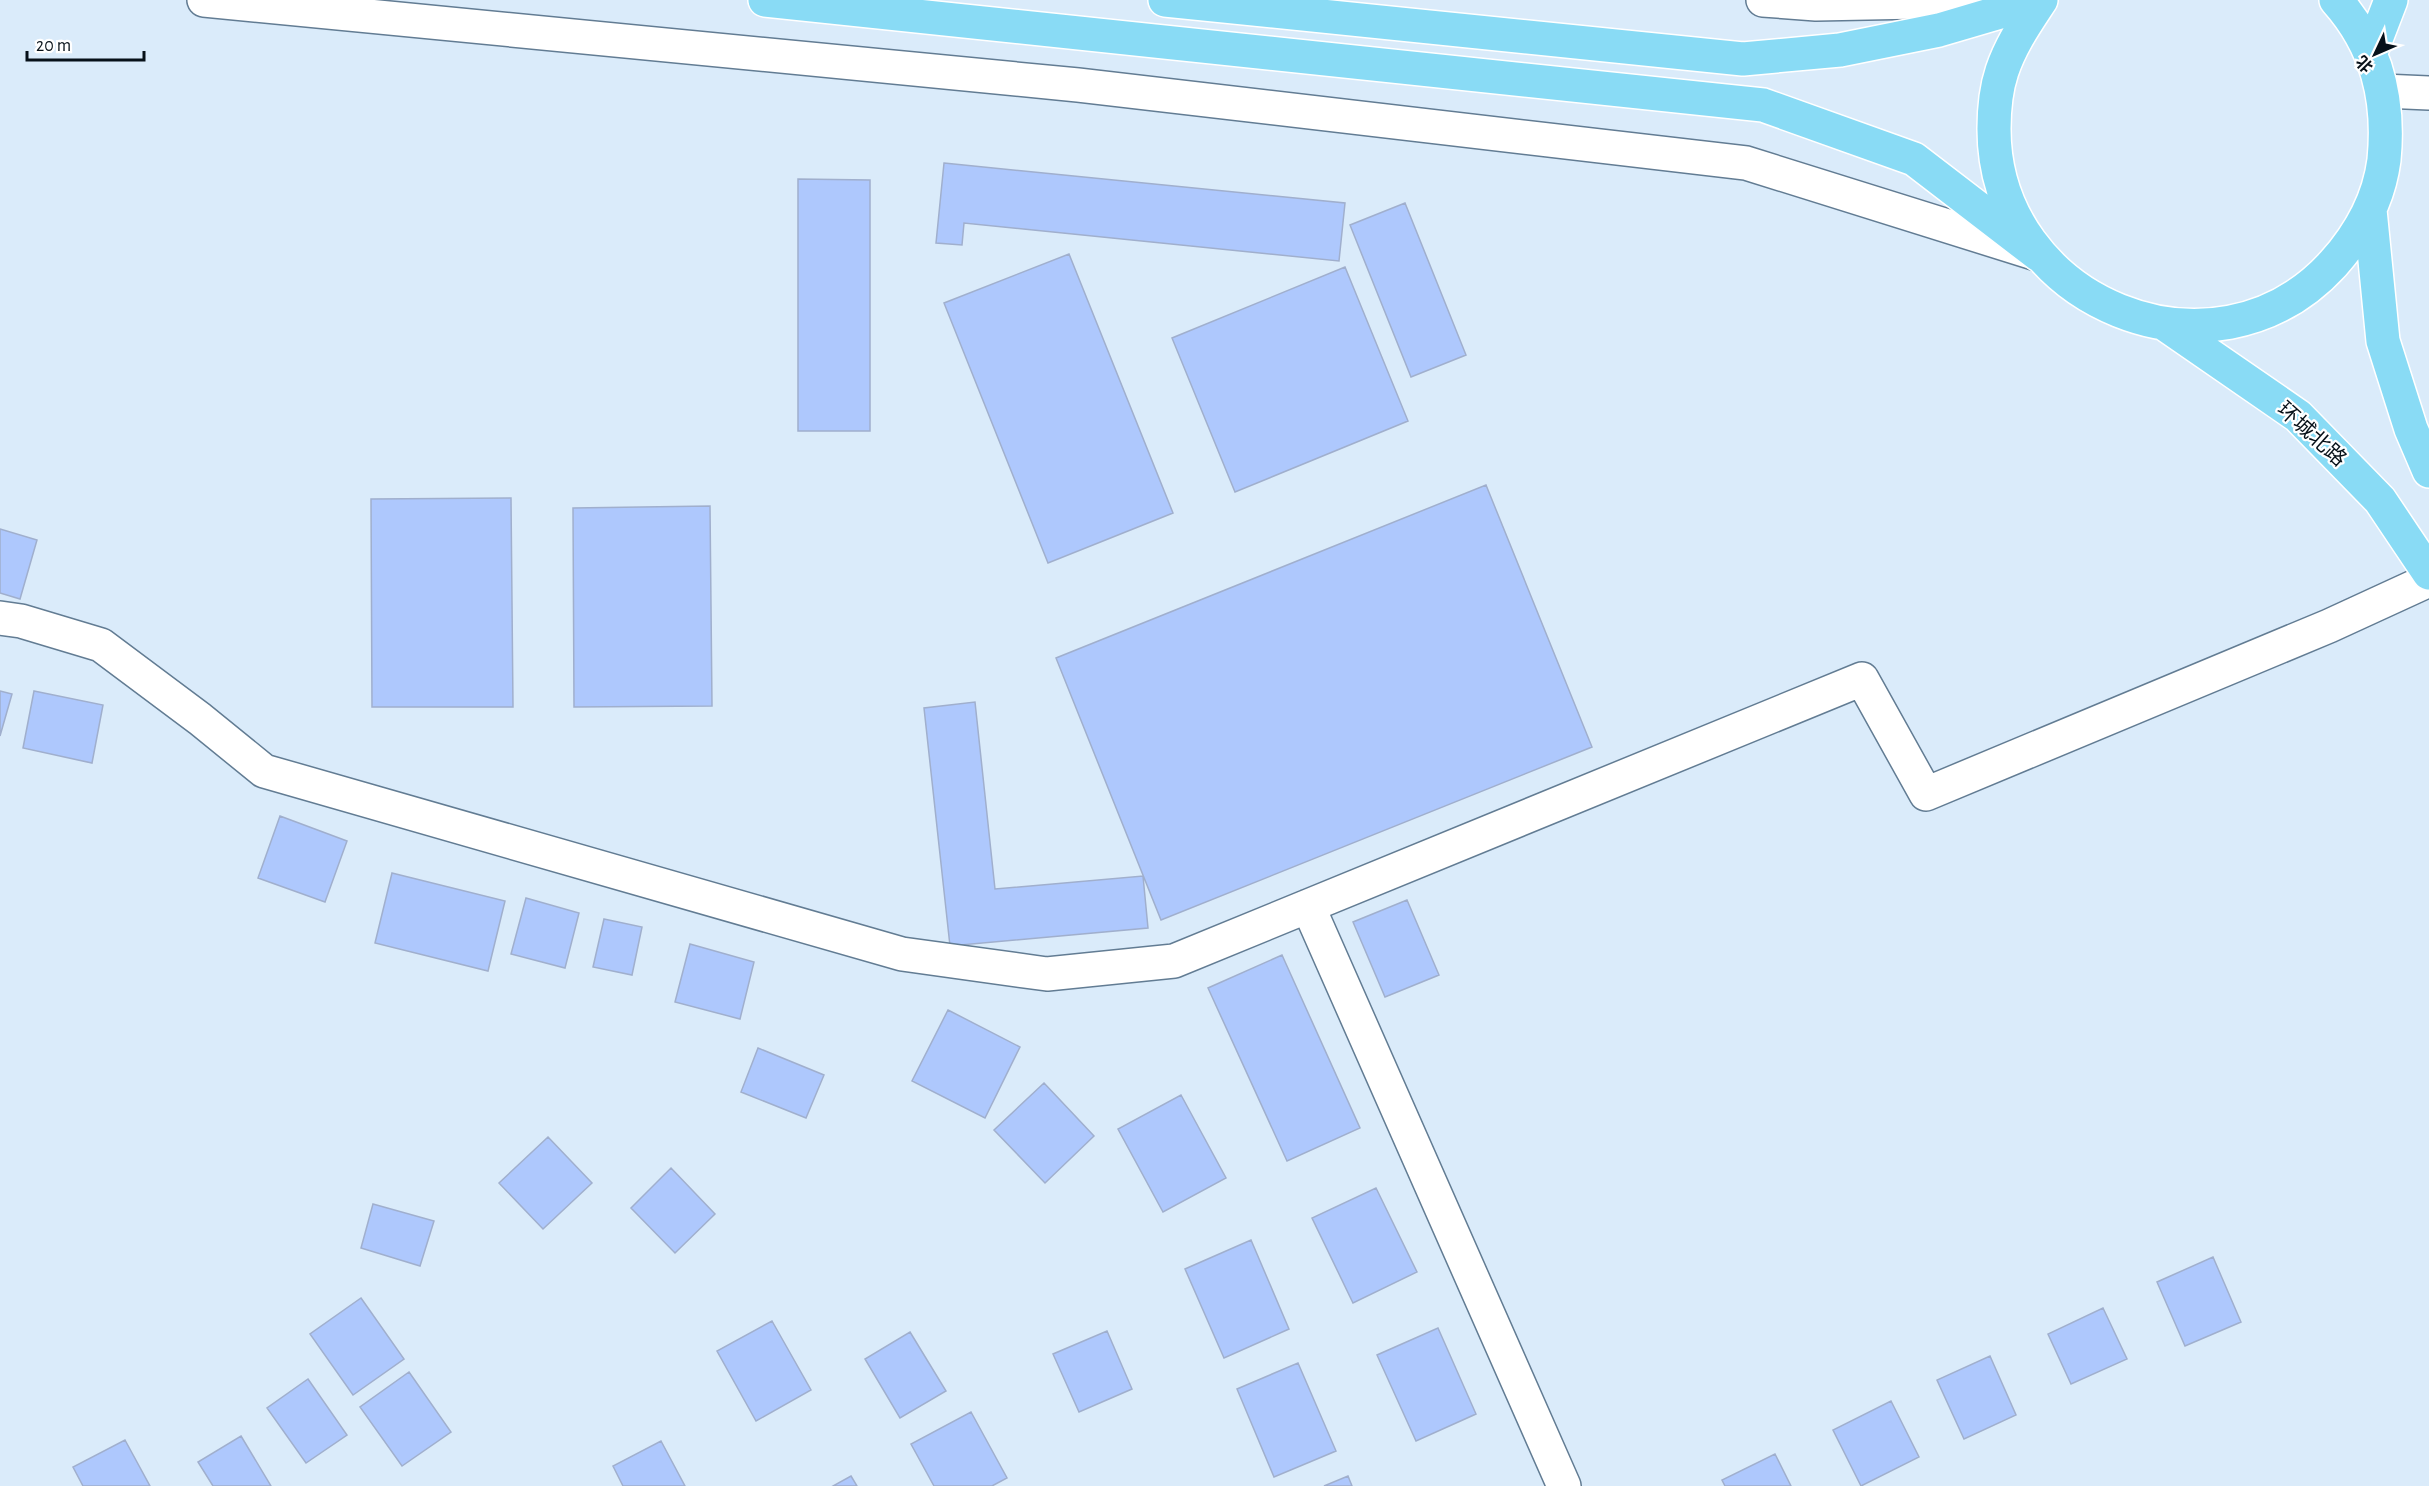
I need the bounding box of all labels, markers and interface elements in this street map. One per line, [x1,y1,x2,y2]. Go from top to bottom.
scale bar [27,24,144,62]
north arrow [2345,24,2405,84]
text: 20 m [36,37,71,55]
text: 北 [2353,52,2376,76]
street label: 环城北路 [2273,398,2351,470]

